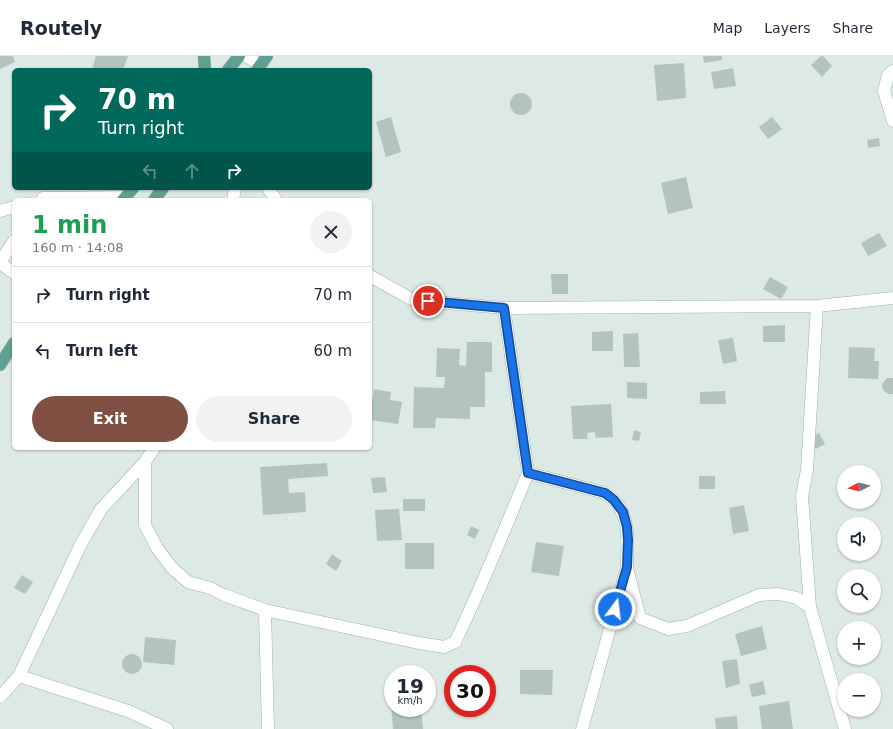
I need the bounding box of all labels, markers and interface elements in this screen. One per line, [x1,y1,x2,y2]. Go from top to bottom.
text: Routely [20,17,102,39]
text: Map [713,20,742,36]
text: Layers [764,20,811,36]
text: Share [833,20,873,36]
text: 70 m [98,83,176,116]
icon: right [32,84,84,136]
text: Turn right [98,117,184,138]
icon: left [139,160,161,182]
icon: ahead [181,160,203,182]
icon: right [223,160,245,182]
text: 1 min [32,211,107,239]
button: close [310,211,352,253]
text: 160 m · 14:08 [32,240,123,255]
icon: right [32,284,54,306]
pin [411,284,445,318]
text: Turn right [66,286,150,304]
text: 70 m [314,286,352,304]
icon: arrive [417,290,439,312]
icon: left [32,340,54,362]
text: Turn left [66,342,138,360]
text: 60 m [314,342,352,360]
button: Exit [32,396,188,442]
button: Share [196,396,352,442]
north arrow [837,465,881,509]
map controls [837,465,881,717]
button: sound [837,517,881,561]
button: search [837,569,881,613]
position arrow [594,588,636,630]
button: + [837,621,881,665]
speed limit sign: 30 [444,665,496,717]
button: − [837,673,881,717]
text: 19 [396,674,424,698]
text: km/h [397,695,423,706]

